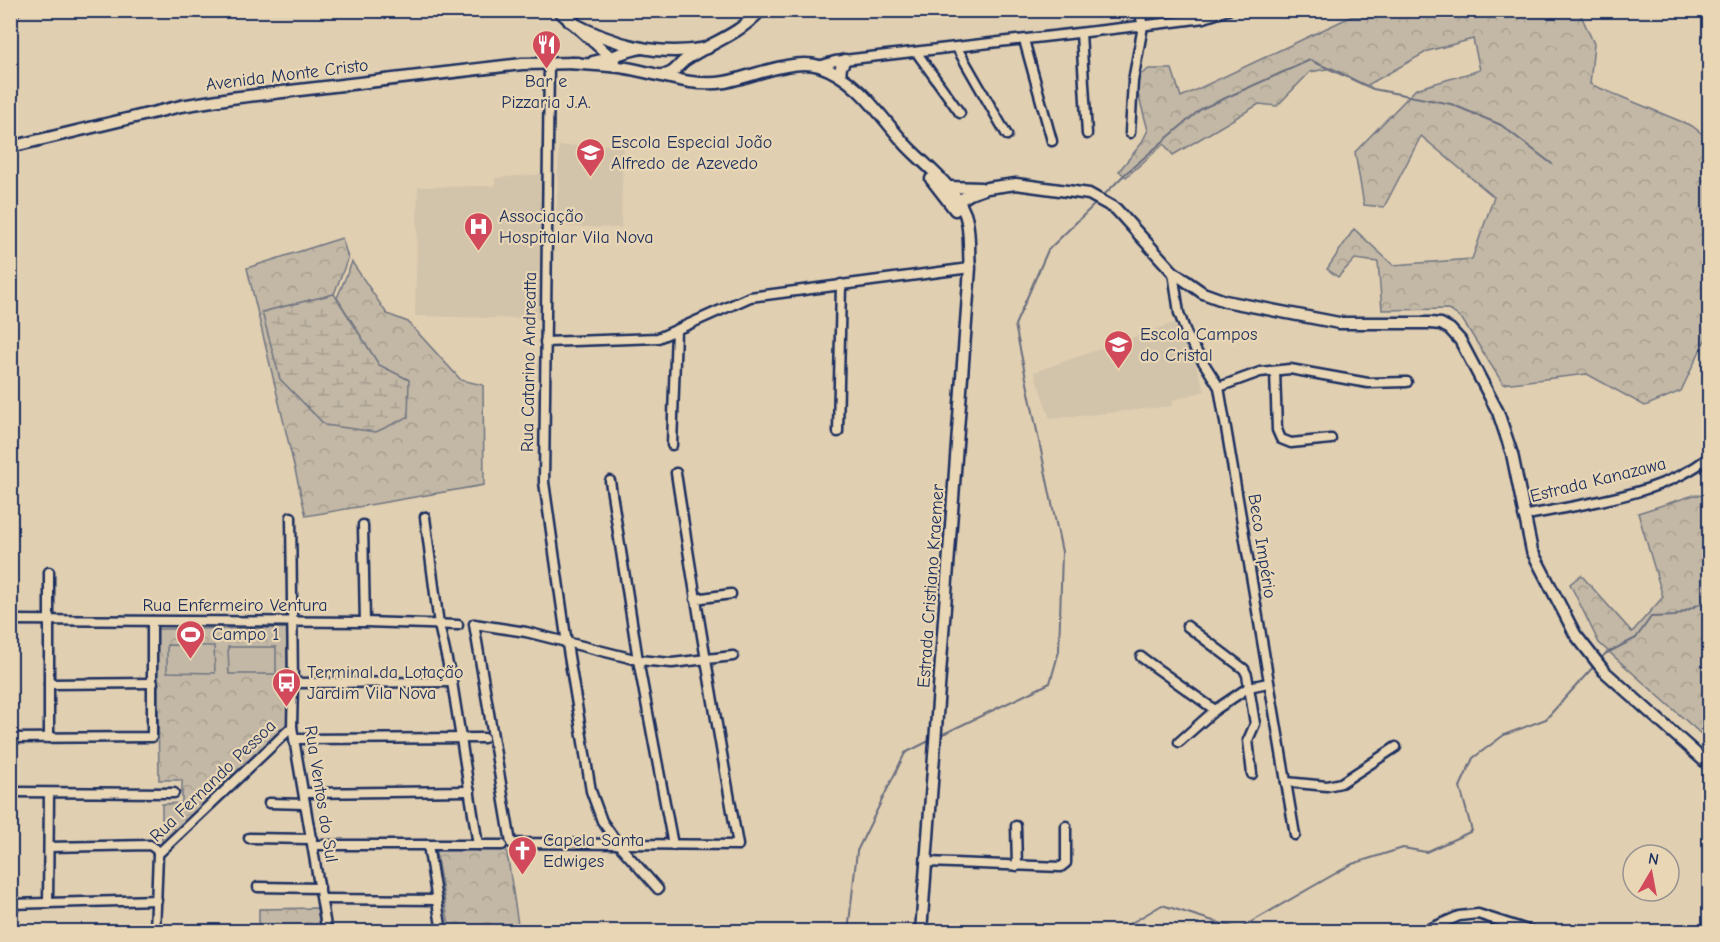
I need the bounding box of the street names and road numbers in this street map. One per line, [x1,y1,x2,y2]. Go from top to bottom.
street label: Avenida Monte Cristo [205,55,369,95]
street label: Rua Catarino Andreatta [517,272,541,452]
street label: Estrada Kanazawa [1528,453,1668,507]
street label: Estrada Cristiano Kraemer [913,482,949,689]
street label: Beco Império [1243,492,1281,600]
street label: Rua Enfermeiro Ventura [142,595,328,616]
street label: Rua Fernando Pessoa [146,715,280,847]
street label: Rua Ventos do Sul [300,724,342,864]

